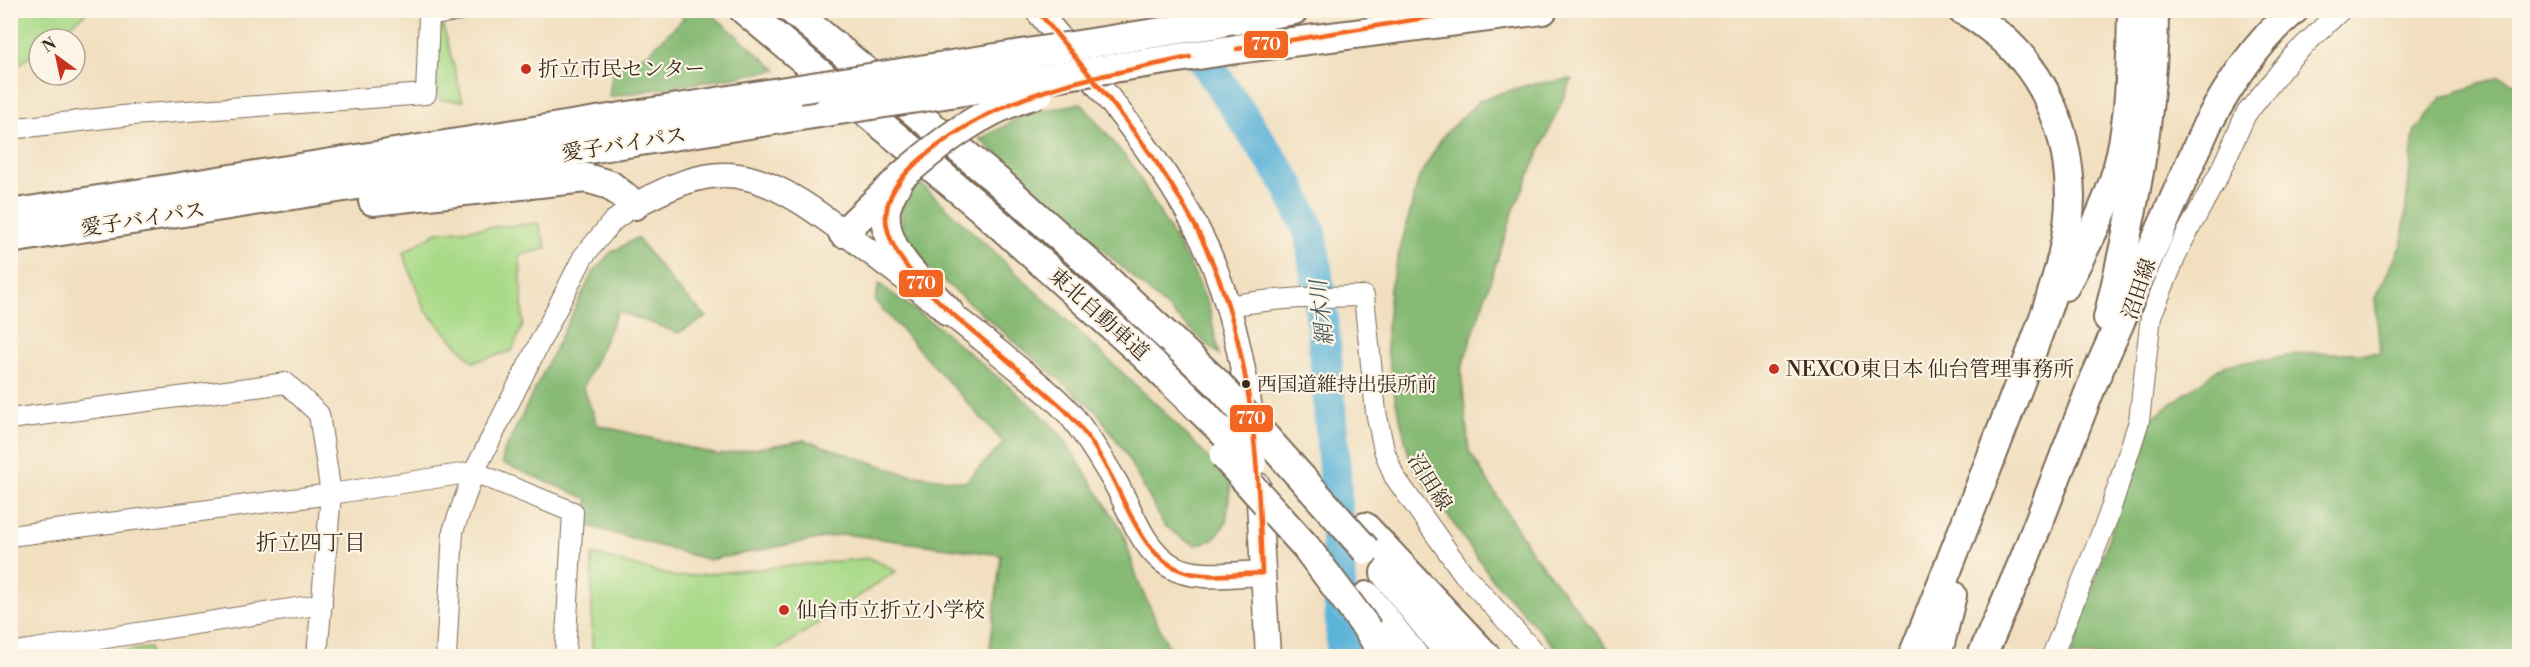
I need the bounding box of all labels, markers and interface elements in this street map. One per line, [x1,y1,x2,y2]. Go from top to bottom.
north arrow [27,27,87,87]
line badge: 770 [1243,30,1289,59]
text: N [39,33,60,57]
text: 770 [1251,35,1281,55]
place label: 折立市民センター [538,57,705,83]
marker: 折立市民センター [519,62,533,76]
street label: 愛子バイパス [560,122,688,168]
street label: 愛子バイパス [79,197,207,243]
street label: 沼田線 [2117,255,2162,323]
street label: 東北自動車道 [1043,263,1154,367]
line badge: 770 [898,269,944,298]
text: 770 [906,274,936,294]
water label: 網木川 [1305,277,1339,347]
place label: NEXCO東日本 仙台管理事務所 [1786,357,2074,383]
marker: NEXCO東日本 仙台管理事務所 [1767,362,1781,376]
place label: 西国道維持出張所前 [1257,373,1437,398]
marker: 西国道維持出張所前 [1240,378,1252,390]
line badge: 770 [1229,404,1274,433]
text: 770 [1236,409,1266,429]
street label: 沼田線 [1401,449,1457,516]
district label: 折立四丁目 [256,530,366,557]
place label: 仙台市立折立小学校 [796,598,985,624]
marker: 仙台市立折立小学校 [777,603,791,617]

